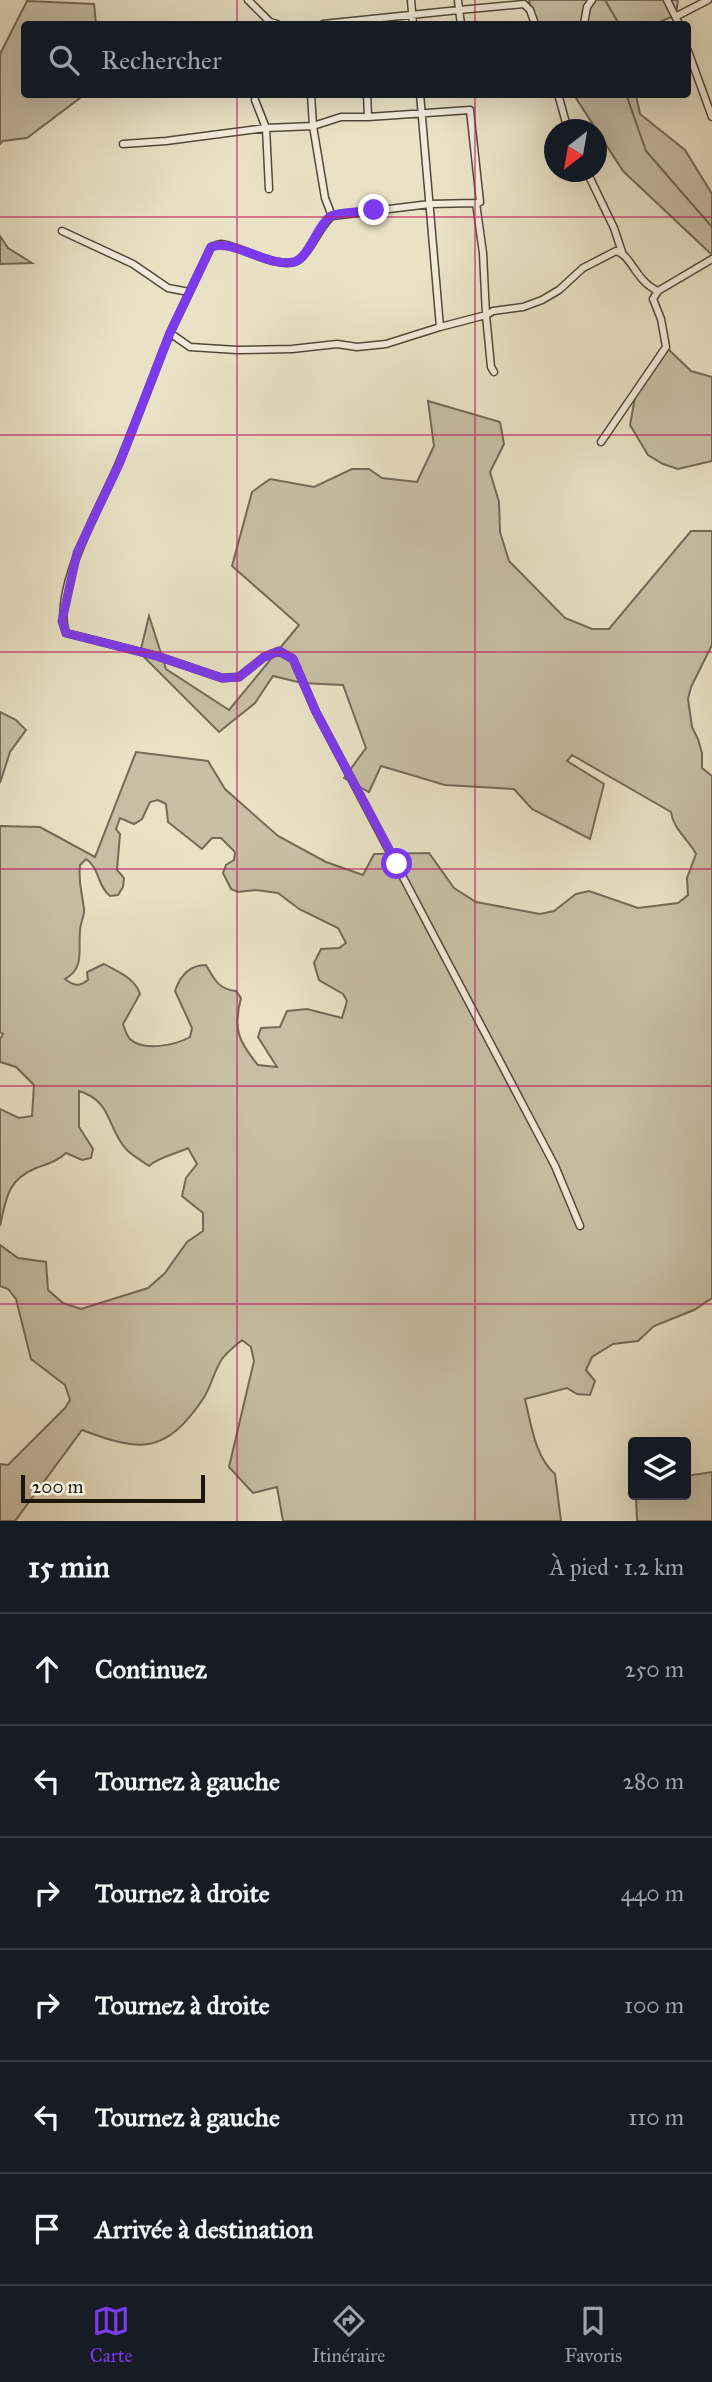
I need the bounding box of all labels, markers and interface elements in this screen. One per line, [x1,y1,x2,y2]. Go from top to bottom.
search box [21,21,691,98]
icon: search [45,41,83,79]
text: Rechercher [101,44,222,76]
north arrow [544,119,607,182]
route end [358,194,389,225]
route start [381,848,412,879]
map controls [628,1437,691,1500]
button: layers [628,1437,691,1500]
scale bar [21,1472,205,1504]
text: 200 m [32,1475,84,1498]
text: 15 min [28,1549,110,1585]
text: À pied · 1.2 km [550,1553,684,1581]
icon: ahead [28,1650,66,1688]
text: Continuez [95,1653,207,1685]
text: 250 m [624,1655,684,1683]
icon: left [28,1762,66,1800]
text: Tournez à gauche [95,1765,280,1797]
text: 280 m [623,1767,684,1795]
icon: right [28,1874,66,1912]
text: Tournez à droite [95,1877,270,1909]
text: 440 m [621,1879,684,1907]
icon: right [28,1986,66,2024]
text: Tournez à droite [95,1989,270,2021]
text: 100 m [624,1991,684,2019]
icon: left [28,2098,66,2136]
text: Tournez à gauche [95,2101,280,2133]
text: 110 m [628,2103,684,2131]
icon: arrive [28,2210,66,2248]
text: Arrivée à destination [95,2213,313,2245]
tab: Carte [90,2302,132,2367]
tab: Itinéraire [312,2302,385,2367]
tab: Favoris [565,2302,622,2367]

